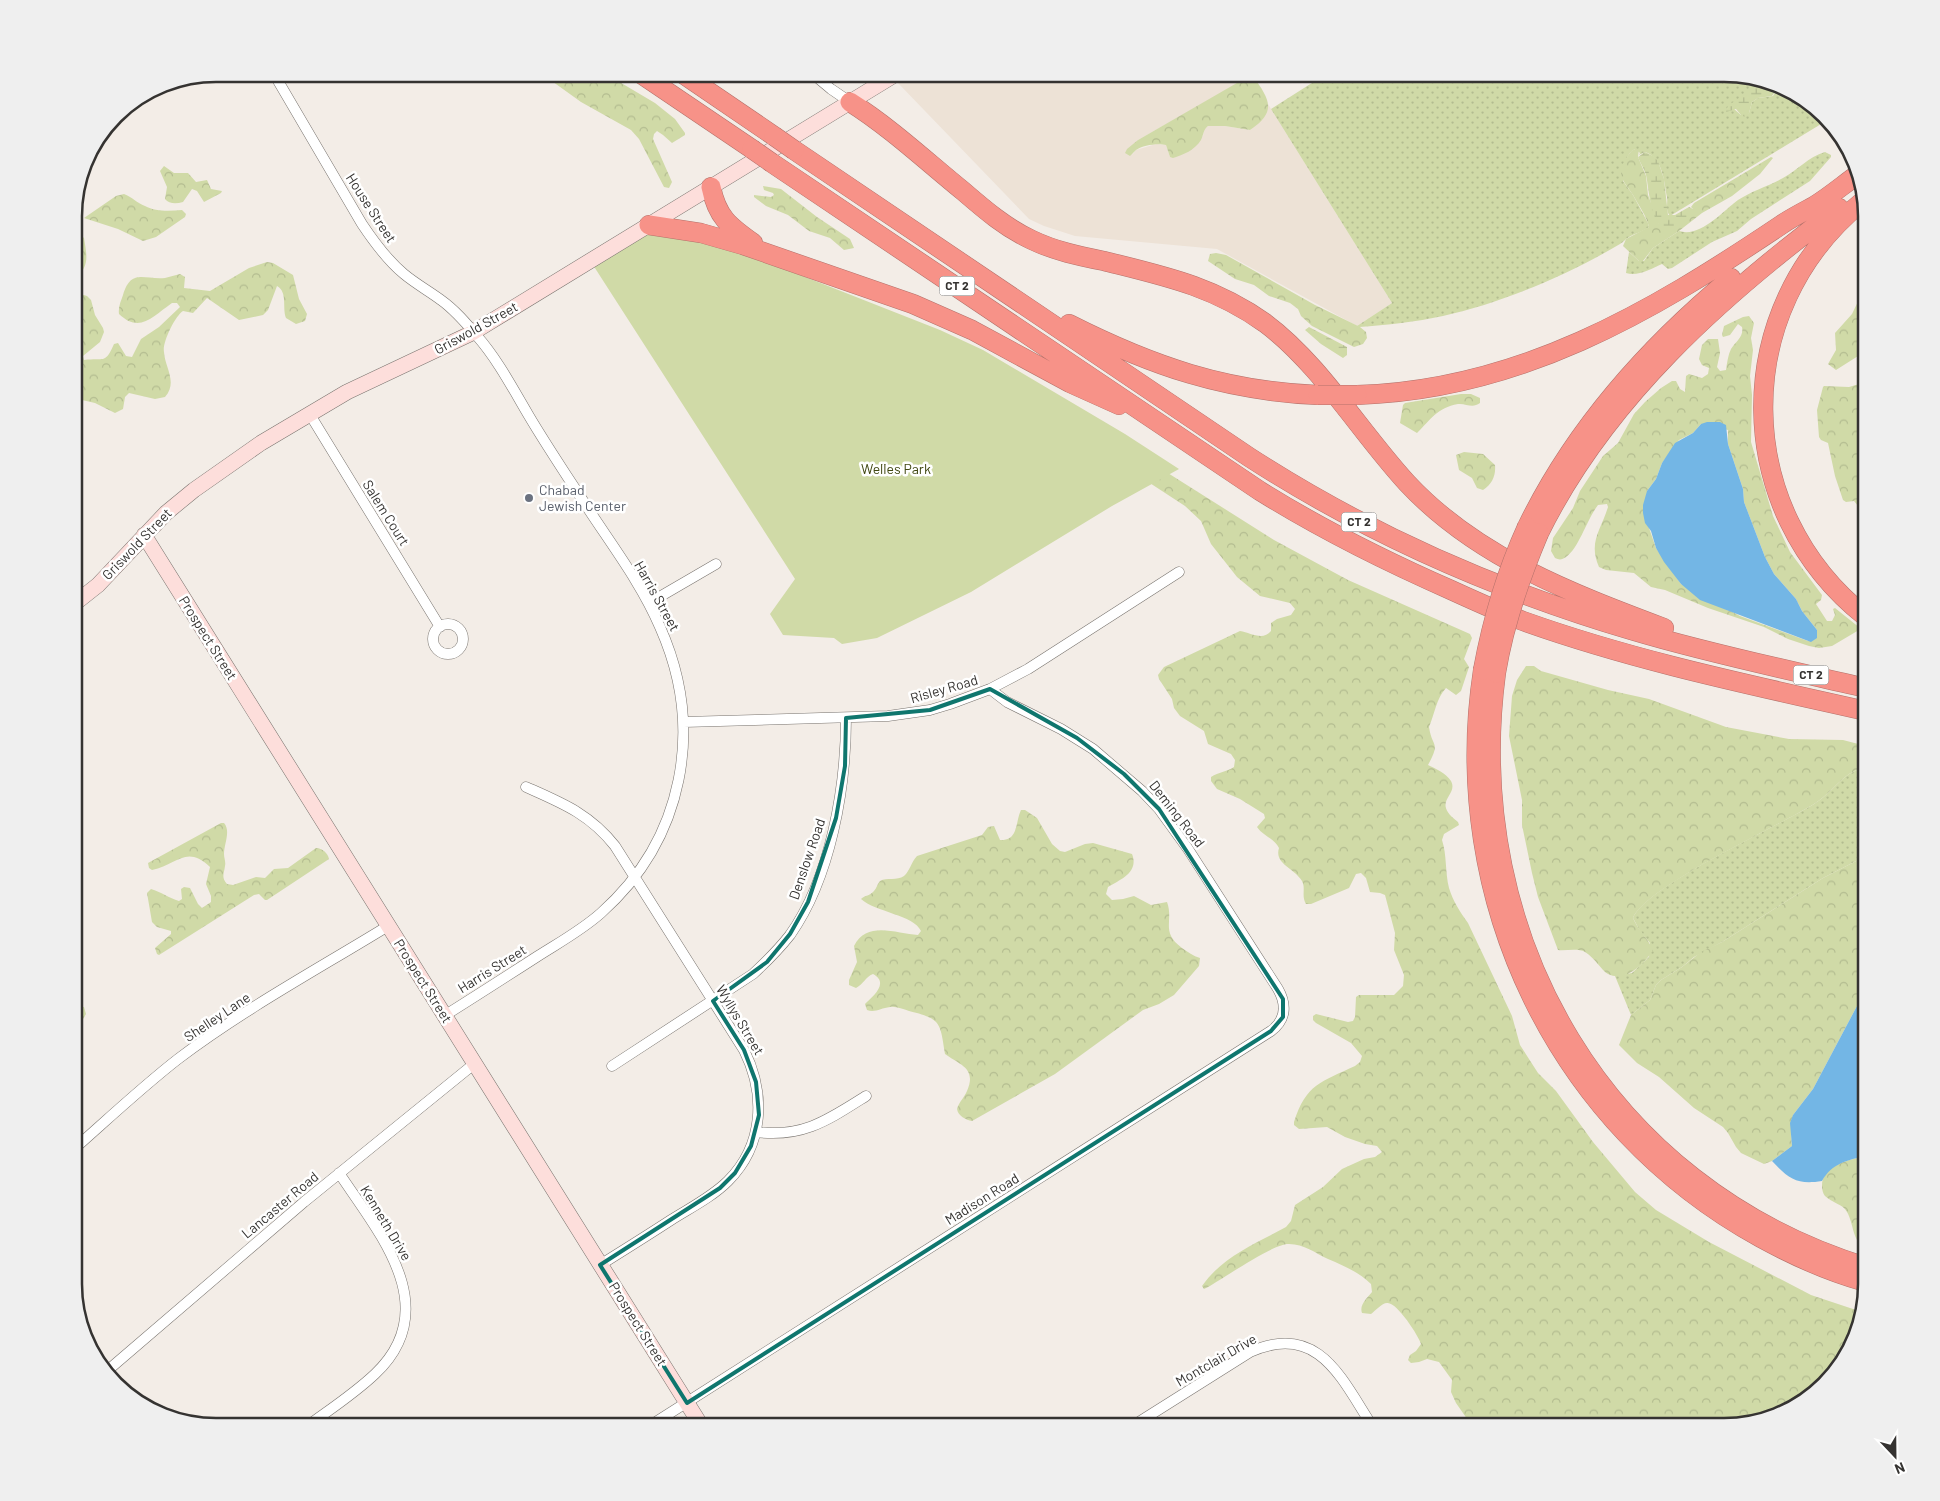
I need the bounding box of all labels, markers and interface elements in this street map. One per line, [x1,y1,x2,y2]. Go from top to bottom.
street label: House Street [343,170,400,246]
road number: CT 2 [940,276,974,296]
street label: Griswold Street [431,298,521,358]
park label: Welles Park [861,460,931,477]
street label: Salem Court [360,477,413,549]
place label: Chabad Jewish Center [539,481,626,514]
marker: Chabad Jewish Center [523,492,535,504]
street label: Griswold Street [98,504,175,583]
road number: CT 2 [1342,512,1376,532]
street label: Harris Street [631,558,684,634]
street label: Prospect Street [176,592,241,683]
road number: CT 2 [1794,666,1828,684]
street label: Risley Road [908,671,980,706]
street label: Deming Road [1146,777,1209,850]
street label: Denslow Road [785,816,828,902]
street label: Prospect Street [391,935,456,1026]
street label: Harris Street [454,941,529,996]
street label: Wyllys Street [713,982,768,1058]
street label: Shelley Lane [180,988,253,1045]
street label: Lancaster Road [238,1168,321,1242]
street label: Madison Road [942,1169,1022,1228]
street label: Kenneth Drive [357,1182,416,1263]
street label: Prospect Street [606,1278,671,1369]
street label: Montclair Drive [1172,1330,1259,1390]
north arrow [1870,1431,1920,1481]
text: N [1893,1459,1908,1478]

